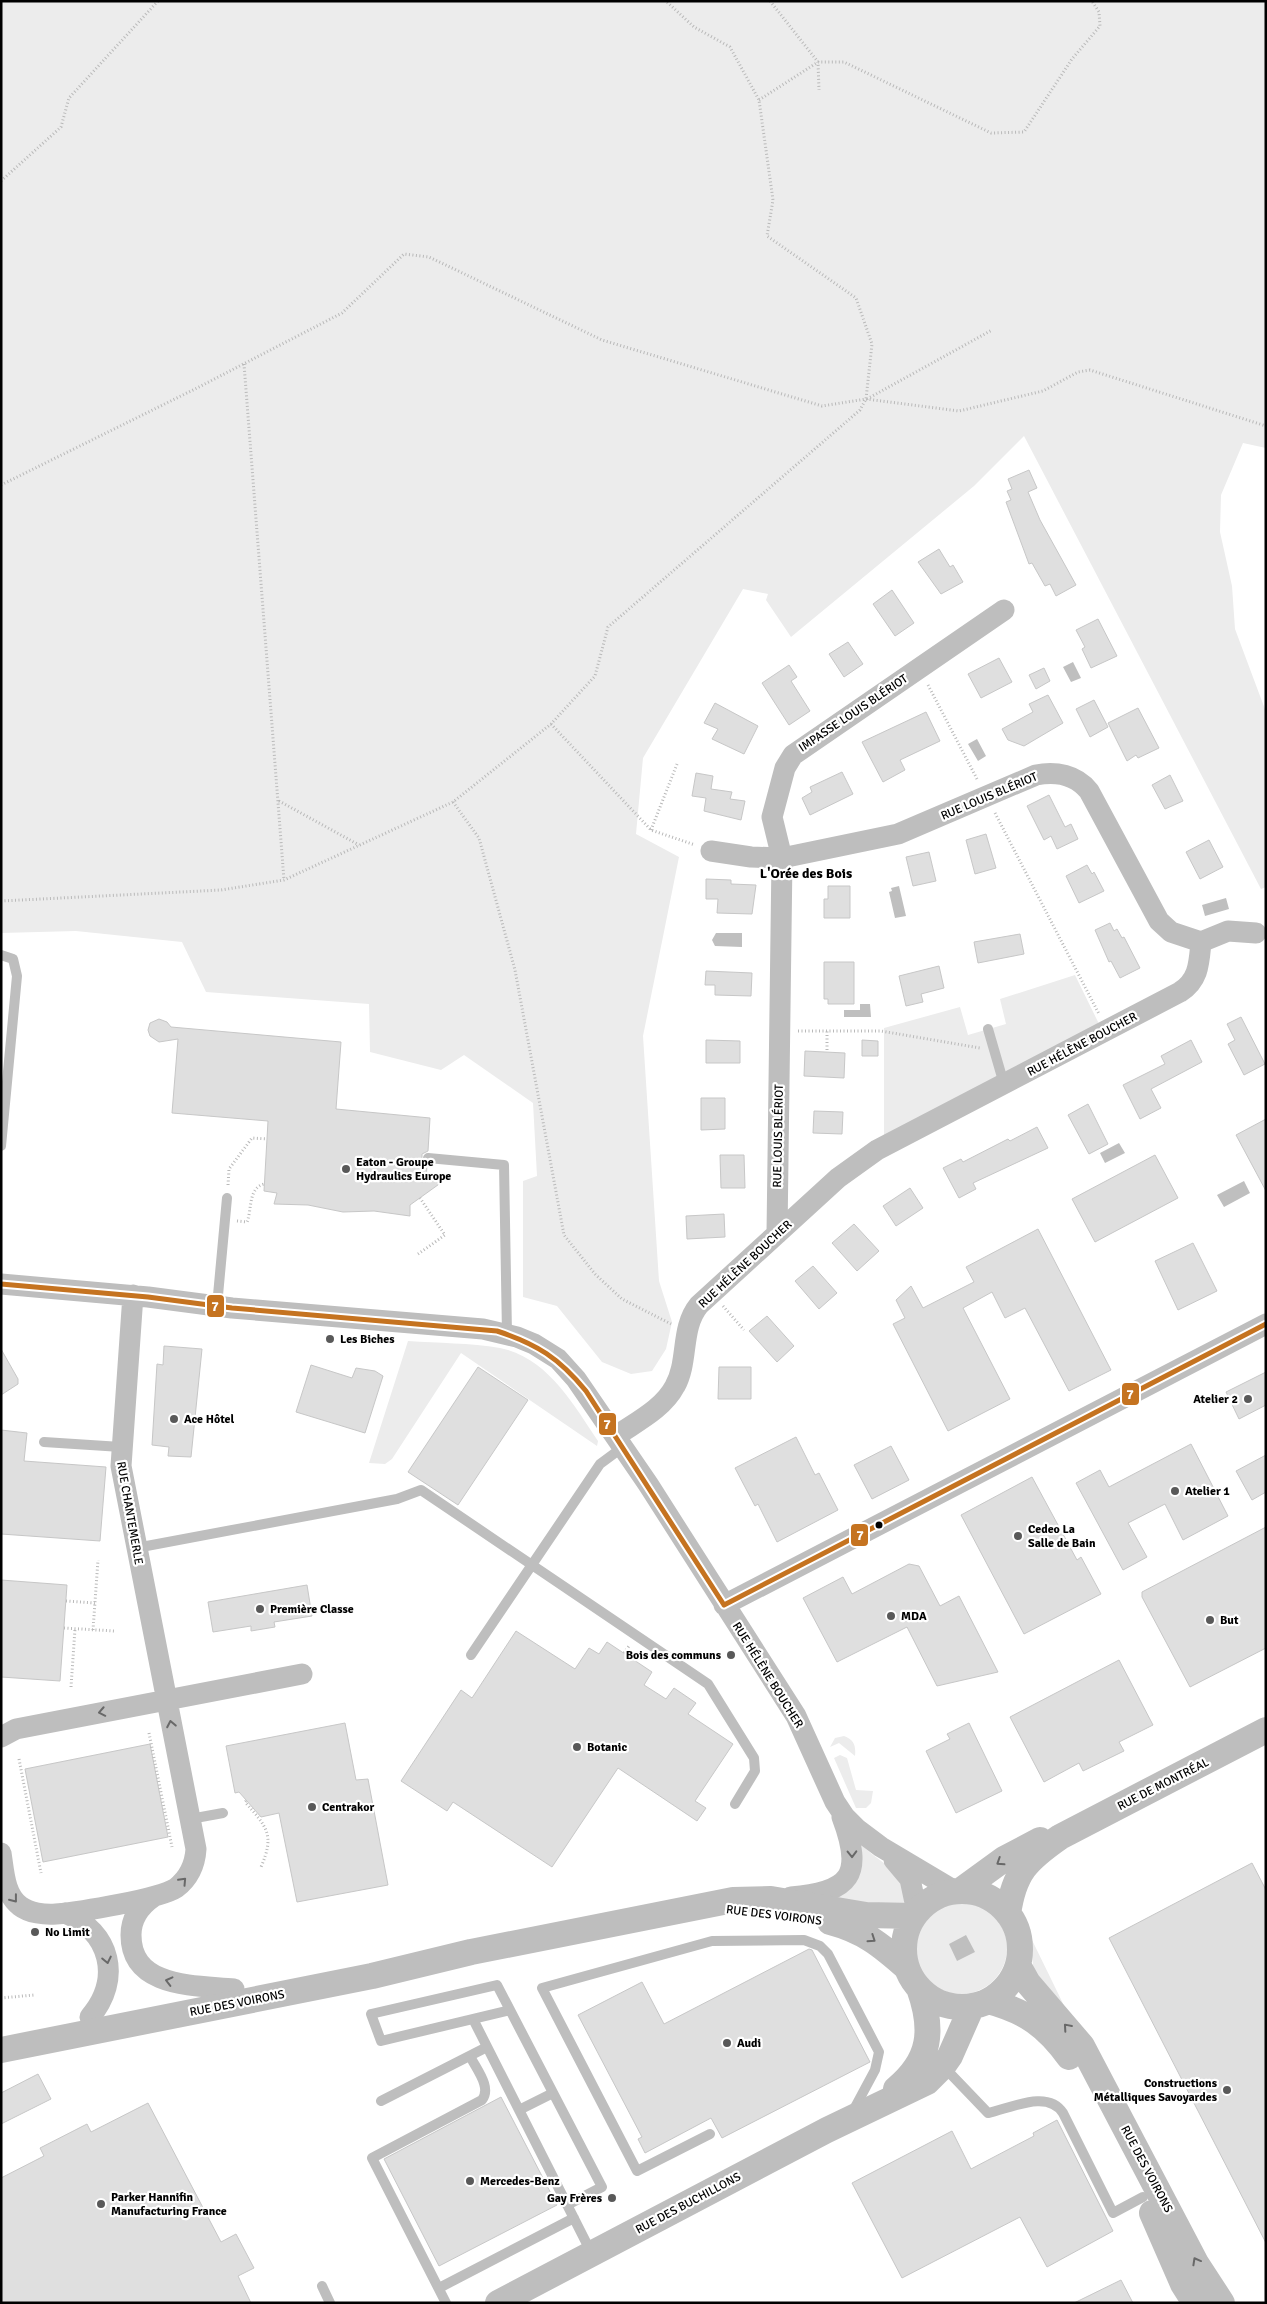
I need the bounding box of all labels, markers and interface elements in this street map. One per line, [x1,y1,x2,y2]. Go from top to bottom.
street label: IMPASSE LOUIS BLÉRIOT [796,671,911,756]
street label: RUE LOUIS BLÉRIOT [939,769,1040,824]
district label: L'Orée des Bois [760,865,852,882]
street label: RUE HÉLÈNE BOUCHER [1025,1009,1140,1080]
street label: RUE LOUIS BLÉRIOT [770,1084,787,1188]
place label: Eaton - Groupe Hydraulics Europe [356,1155,451,1184]
marker: Eaton - Groupe Hydraulics Europe [340,1163,352,1175]
street label: RUE HÉLÈNE BOUCHER [696,1217,795,1312]
line badge: 7 [206,1294,225,1318]
text: 7 [211,1298,219,1315]
place label: Les Biches [340,1332,395,1347]
marker: Les Biches [324,1333,336,1345]
line badge: 7 [1121,1382,1140,1406]
text: 7 [1126,1386,1134,1403]
place label: Atelier 2 [1193,1392,1238,1407]
marker: Atelier 2 [1242,1393,1254,1405]
place label: Ace Hôtel [184,1412,235,1427]
line badge: 7 [598,1412,617,1436]
marker: Ace Hôtel [168,1413,180,1425]
text: 7 [603,1416,611,1433]
street label: RUE CHANTEMERLE [113,1460,146,1566]
place label: Atelier 1 [1185,1484,1230,1499]
marker: Atelier 1 [1169,1485,1181,1497]
unlabelled marker [874,1520,884,1530]
place label: Cedeo La Salle de Bain [1028,1522,1096,1551]
line badge: 7 [850,1523,869,1547]
text: 7 [856,1527,864,1544]
marker: Cedeo La Salle de Bain [1012,1530,1024,1542]
place label: Première Classe [270,1602,354,1617]
marker: Première Classe [254,1603,266,1615]
place label: MDA [901,1609,927,1624]
marker: MDA [885,1610,897,1622]
place label: But [1220,1613,1239,1628]
marker: But [1204,1614,1216,1626]
street label: RUE HÉLÈNE BOUCHER [729,1619,806,1731]
place label: Bois des communs [626,1648,722,1663]
marker: Bois des communs [725,1649,737,1661]
one-way arrow [97,1706,106,1717]
one-way arrow [167,1720,177,1729]
place label: Botanic [587,1740,627,1755]
marker: Botanic [571,1741,583,1753]
street label: RUE DE MONTRÉAL [1115,1755,1212,1814]
place label: Centrakor [322,1800,374,1815]
marker: Centrakor [306,1801,318,1813]
one-way arrow [847,1850,858,1858]
one-way arrow [996,1855,1005,1865]
one-way arrow [177,1877,186,1886]
one-way arrow [9,1893,17,1902]
street label: RUE DES VOIRONS [725,1902,823,1929]
place label: No Limit [45,1925,90,1940]
marker: No Limit [29,1926,41,1938]
one-way arrow [866,1933,876,1942]
one-way arrow [101,1955,111,1964]
one-way arrow [164,1976,173,1987]
street label: RUE DES VOIRONS [188,1987,286,2020]
one-way arrow [1064,2024,1073,2033]
place label: Audi [737,2036,761,2051]
marker: Audi [721,2037,733,2049]
place label: Constructions Métalliques Savoyardes [1094,2076,1218,2105]
marker: Constructions Métalliques Savoyardes [1221,2084,1233,2096]
street label: RUE DES VOIRONS [1117,2123,1176,2216]
street label: RUE DES BUCHILLONS [633,2169,744,2238]
place label: Mercedes-Benz [480,2174,560,2189]
marker: Mercedes-Benz [464,2175,476,2187]
place label: Parker Hannifin Manufacturing France [111,2190,227,2219]
place label: Gay Frères [547,2191,603,2206]
marker: Gay Frères [606,2192,618,2204]
marker: Parker Hannifin Manufacturing France [95,2198,107,2210]
one-way arrow [1192,2258,1202,2267]

